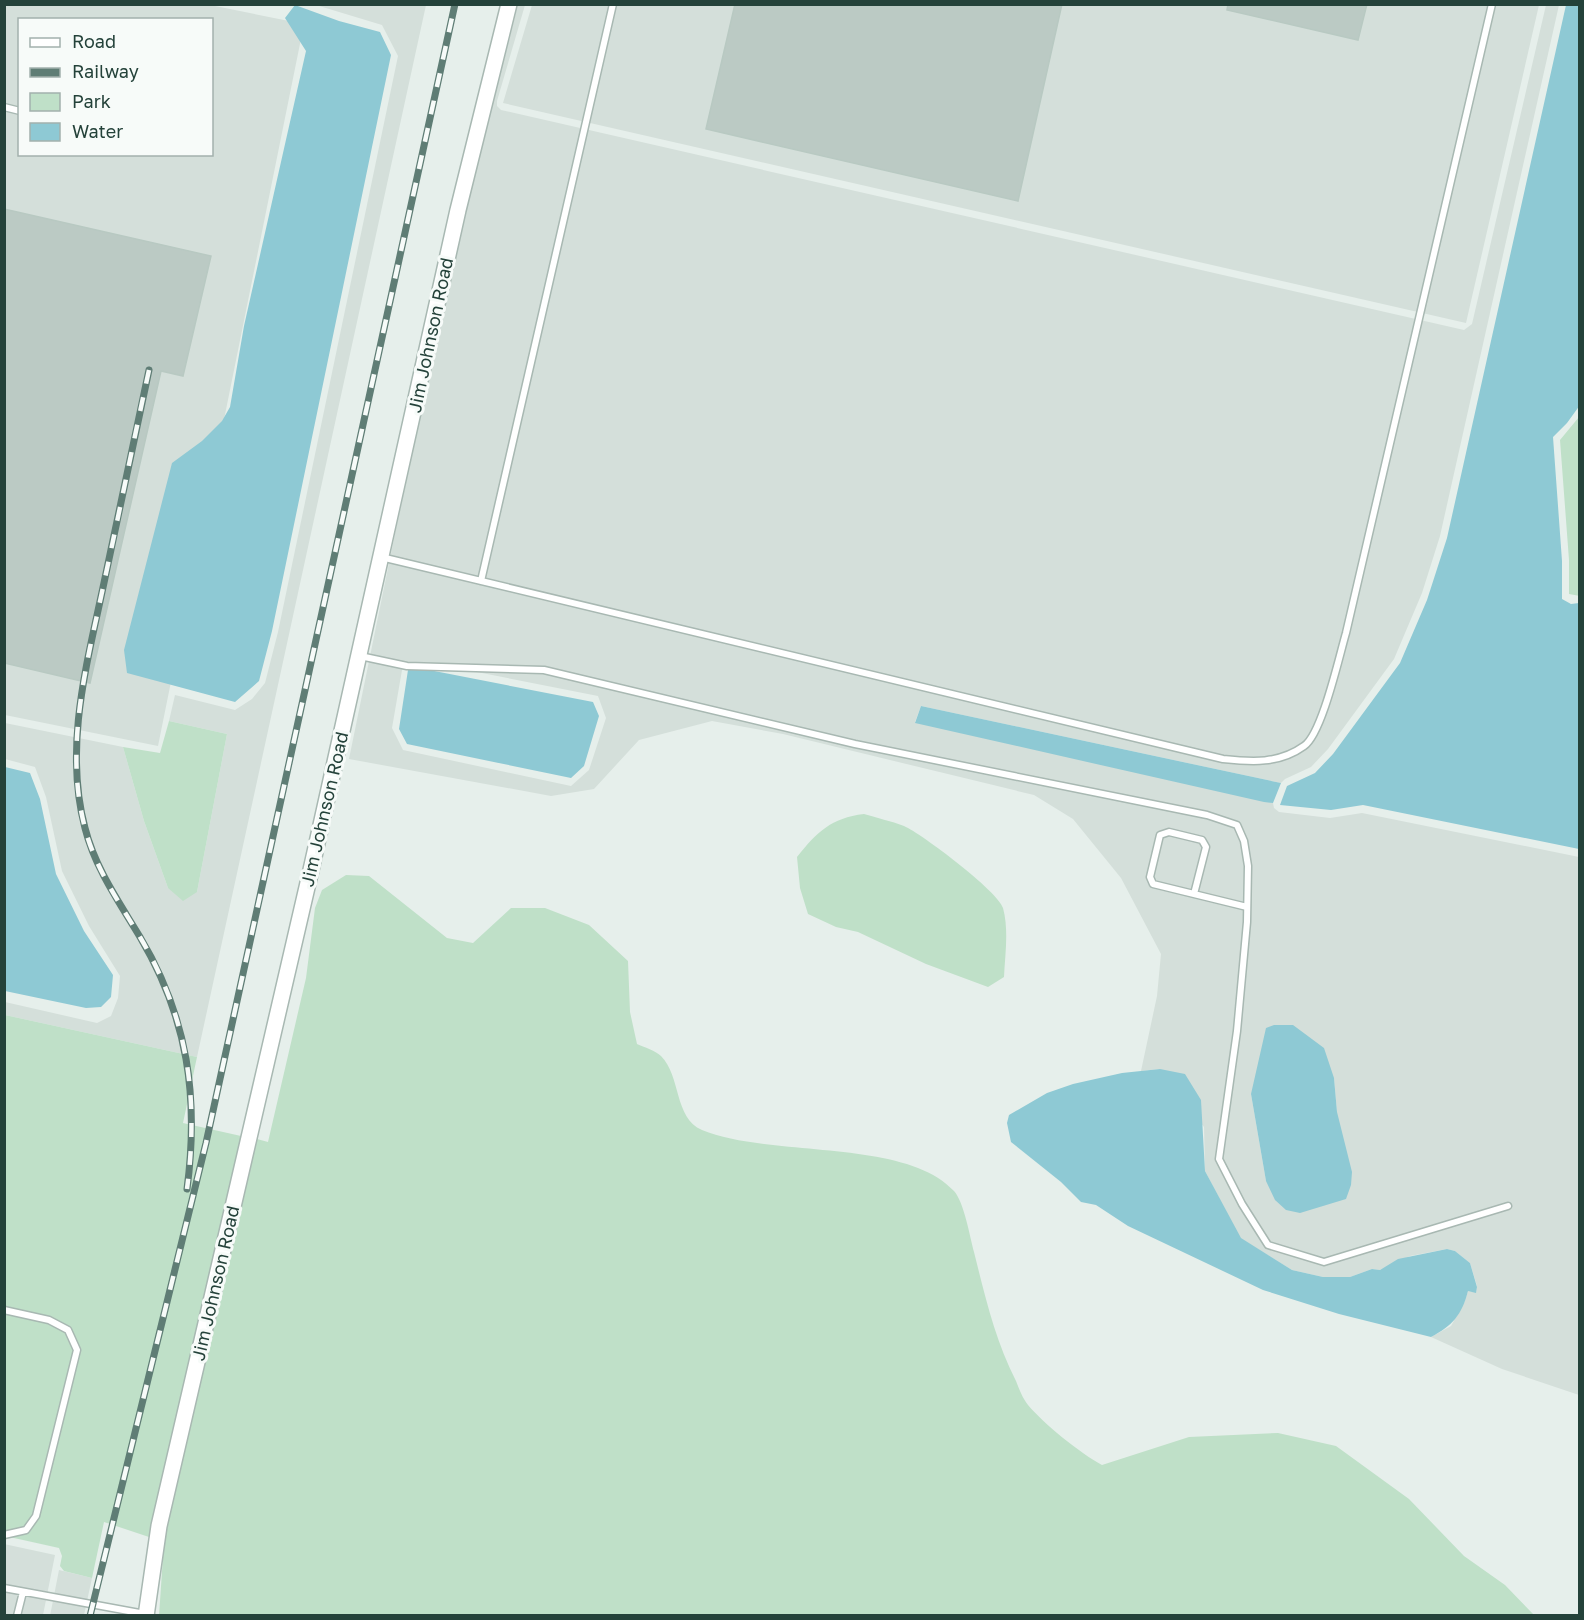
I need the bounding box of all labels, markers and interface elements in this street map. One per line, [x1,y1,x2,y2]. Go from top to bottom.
legend [18,18,213,156]
text: Road [72,30,116,52]
text: Railway [72,60,139,82]
text: Park [72,90,111,112]
text: Water [72,120,123,142]
street label: Jim Johnson Road [403,255,457,415]
street label: Jim Johnson Road [295,729,353,889]
street label: Jim Johnson Road [186,1203,244,1363]

